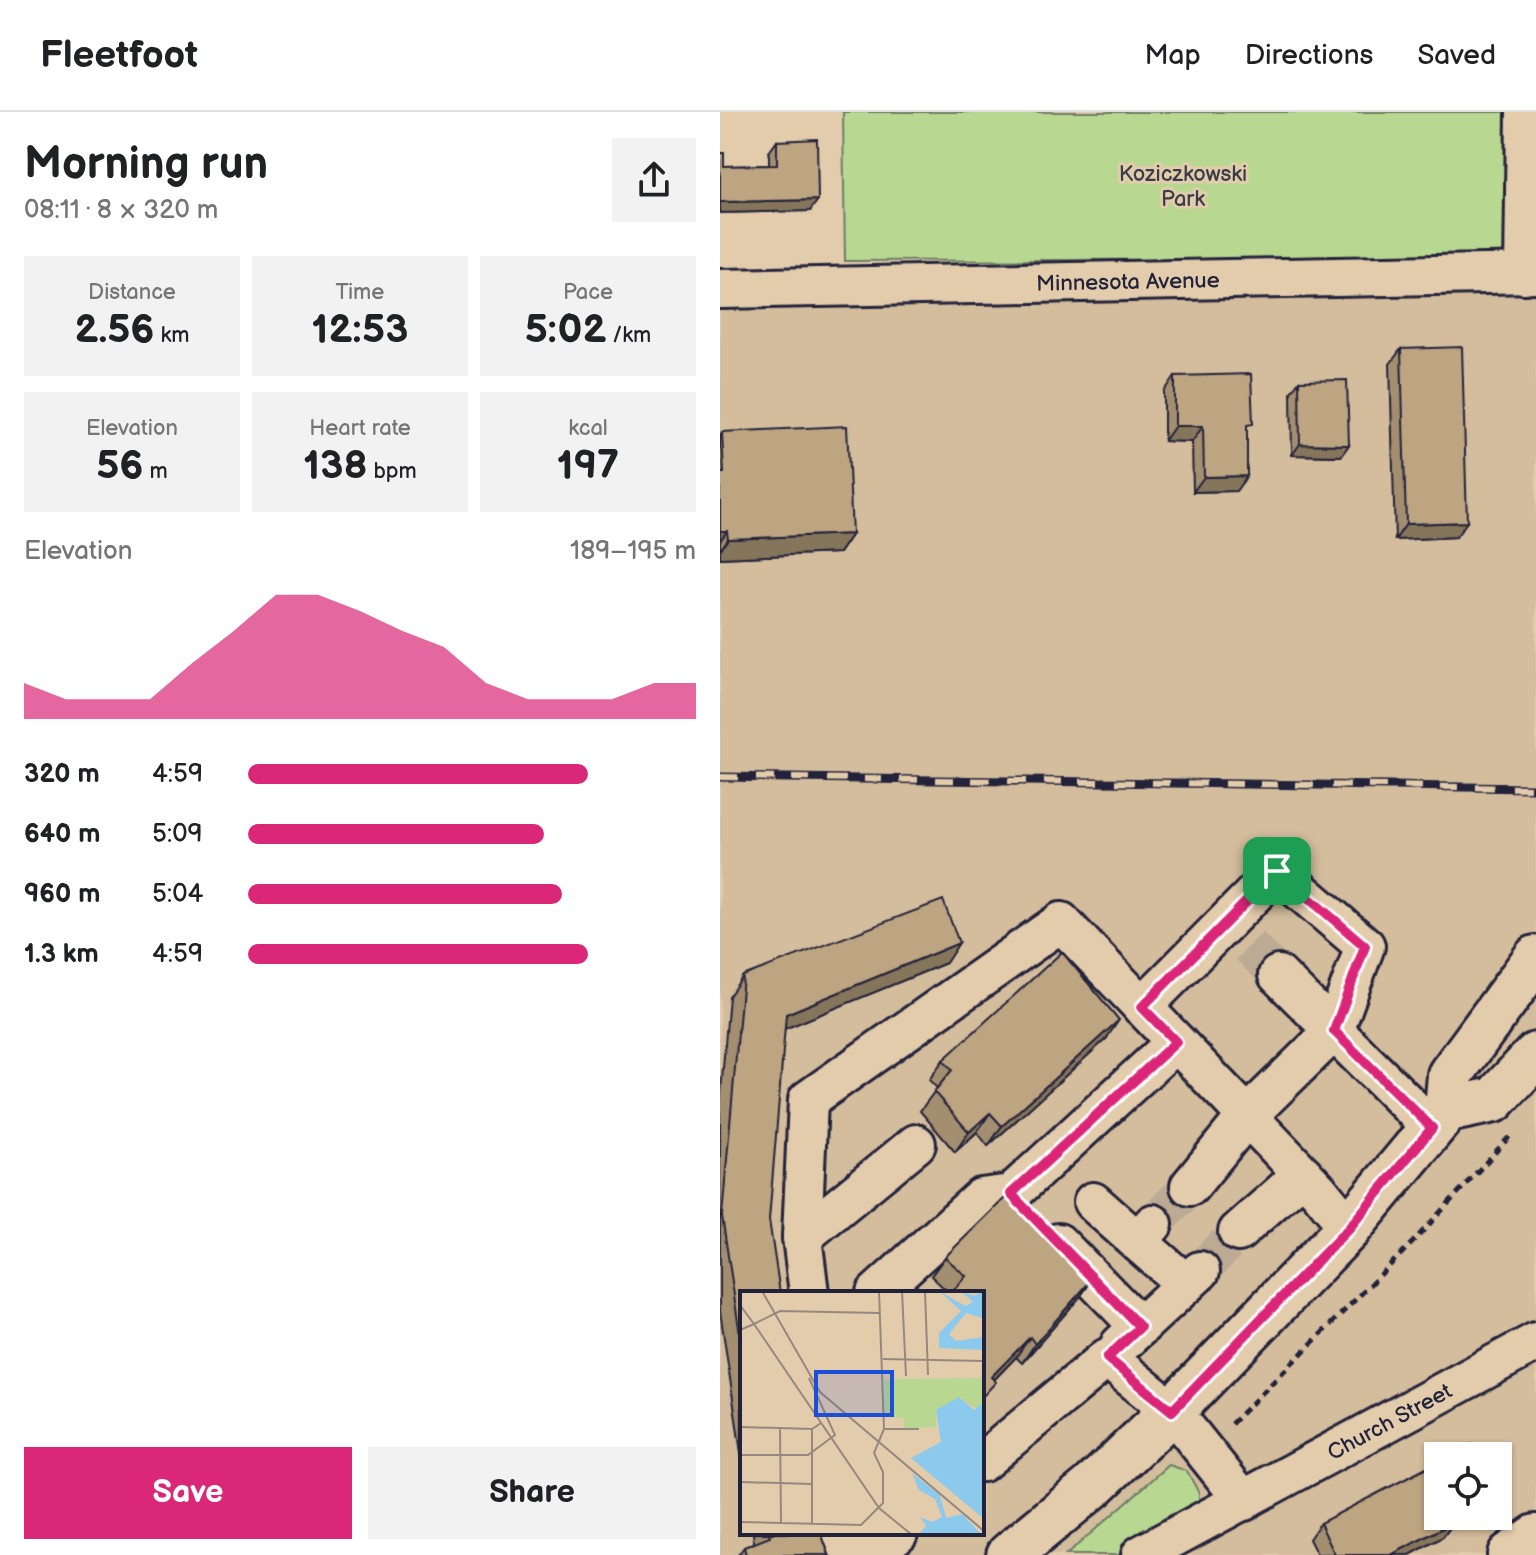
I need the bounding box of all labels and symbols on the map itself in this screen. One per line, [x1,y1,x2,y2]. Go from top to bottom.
park label: Koziczkowski Park [1119,161,1247,213]
street label: Minnesota Avenue [1036,267,1220,298]
pin [1243,837,1311,905]
inset map [740,1291,984,1535]
street label: Church Street [1323,1378,1457,1467]

